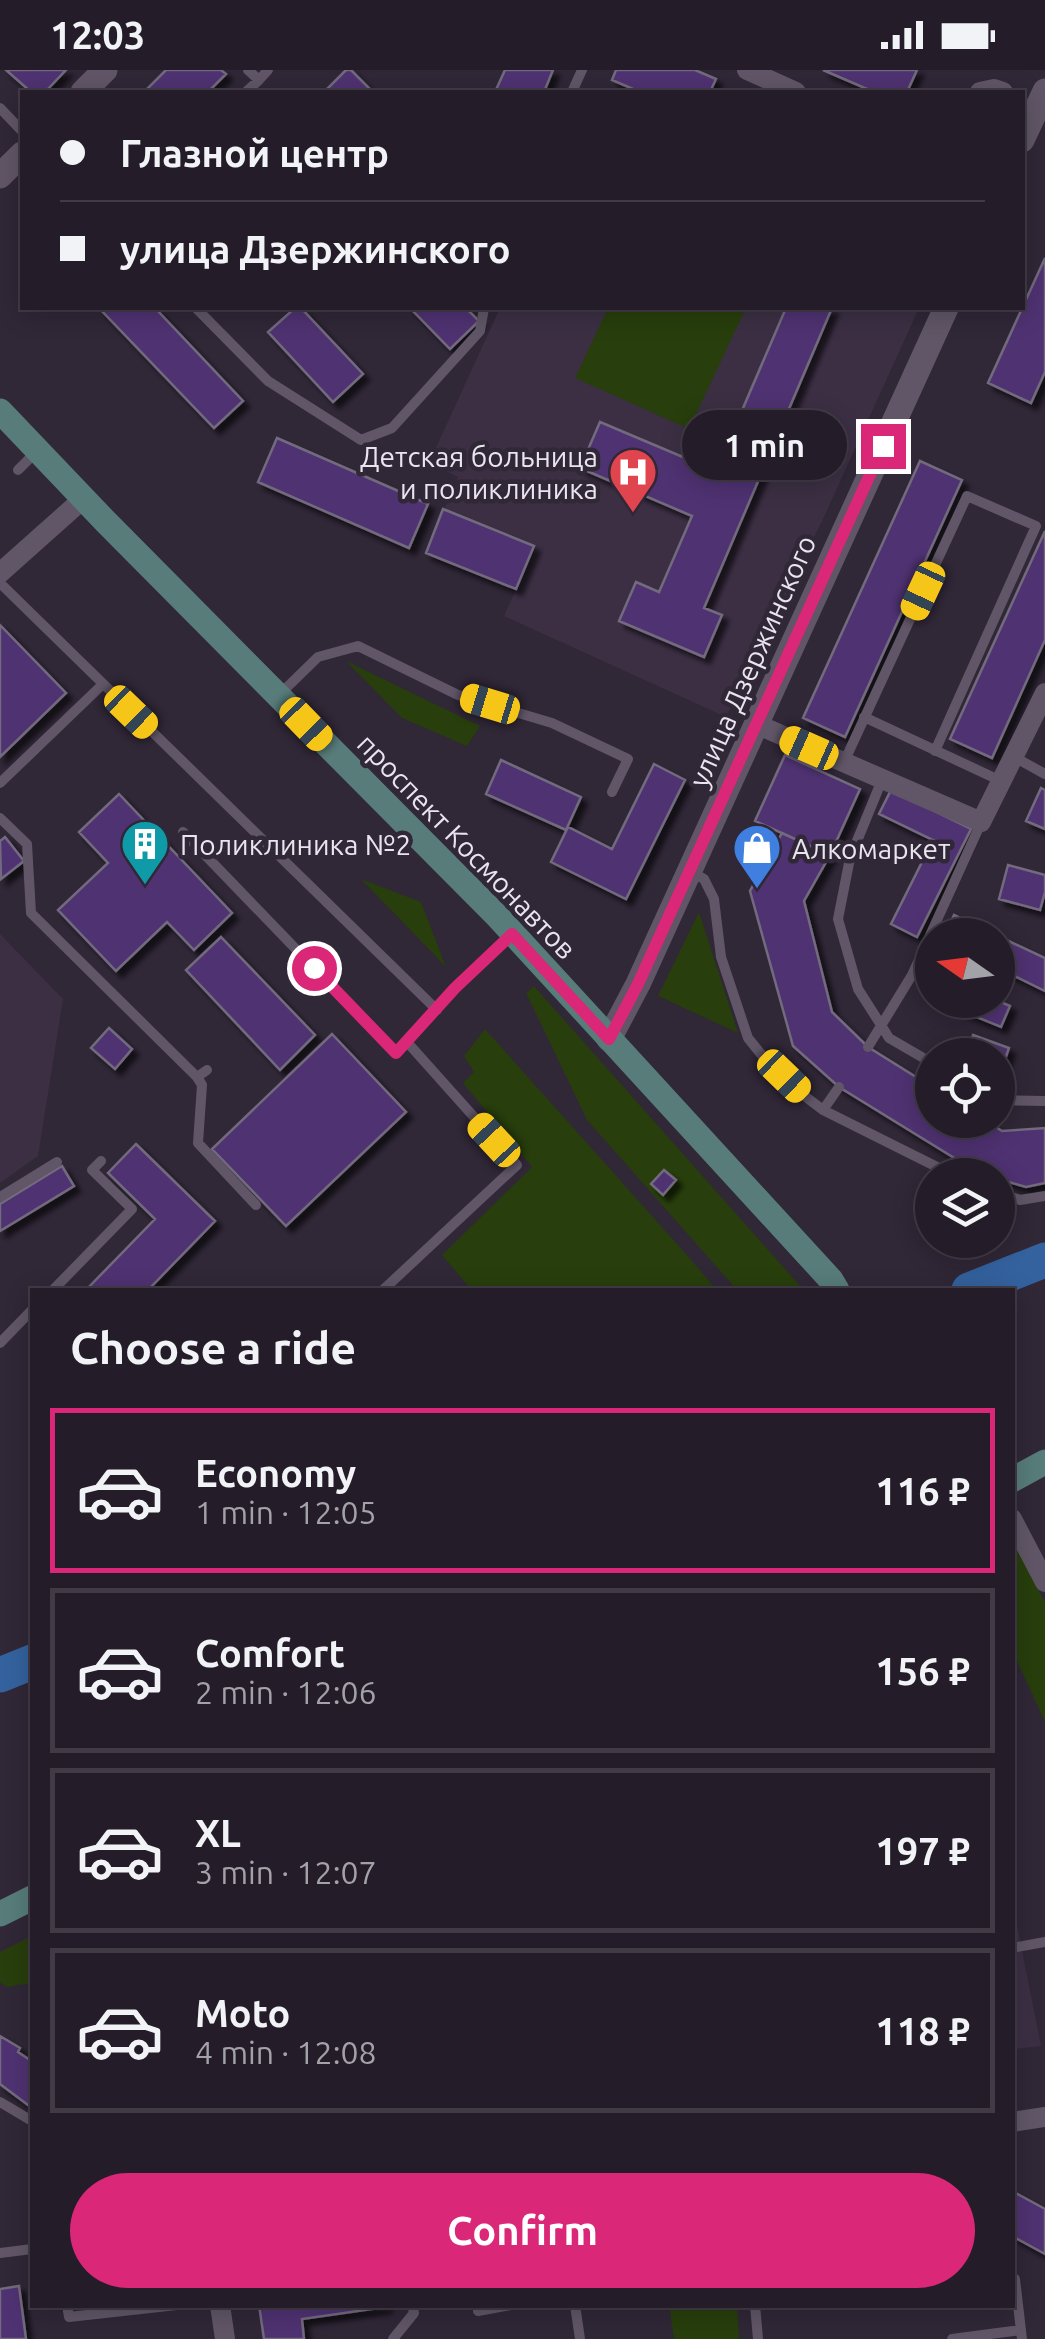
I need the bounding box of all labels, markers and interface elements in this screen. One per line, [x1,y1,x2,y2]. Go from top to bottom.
text: 12:03 [50,14,145,56]
text: Глазной центр [120,132,389,174]
text: улица Дзержинского [120,228,511,270]
callout: 1 min [683,411,848,481]
route end [861,424,906,469]
text: 1 min [724,427,805,463]
place label: Детская больница и поликлиника [360,441,598,504]
hospital icon: Детская больница и поликлиника [607,446,659,514]
street label: улица Дзержинского [683,530,821,792]
car [897,557,949,625]
car [99,680,163,744]
car [457,681,523,727]
car [274,692,338,756]
car [775,722,843,774]
street label: проспект Космонавтов [352,727,582,965]
building icon: Поликлиника №2 [119,818,171,886]
shop icon: Алкомаркет [731,822,783,890]
place label: Поликлиника №2 [180,829,411,860]
place label: Алкомаркет [792,833,951,864]
north arrow [915,918,1015,1018]
map controls [915,918,1015,1258]
route start [292,946,337,991]
button: locate [915,1038,1015,1138]
car [752,1044,816,1108]
car [463,1108,525,1172]
button: layers [915,1158,1015,1258]
text: Choose a ride [70,1322,356,1373]
icon: car [75,1446,165,1536]
text: Economy [195,1452,356,1494]
text: 116 ₽ [875,1470,970,1512]
text: 1 min · 12:05 [195,1494,377,1530]
icon: car [75,1626,165,1716]
text: Comfort [195,1632,345,1674]
text: 156 ₽ [875,1650,970,1692]
text: 2 min · 12:06 [195,1674,377,1710]
icon: car [75,1806,165,1896]
text: XL [195,1812,241,1854]
text: 197 ₽ [875,1830,970,1872]
text: 3 min · 12:07 [195,1854,377,1890]
icon: car [75,1986,165,2076]
text: Moto [195,1992,290,2034]
text: 118 ₽ [875,2010,970,2052]
text: 4 min · 12:08 [195,2034,377,2070]
button: Confirm [70,2173,975,2288]

